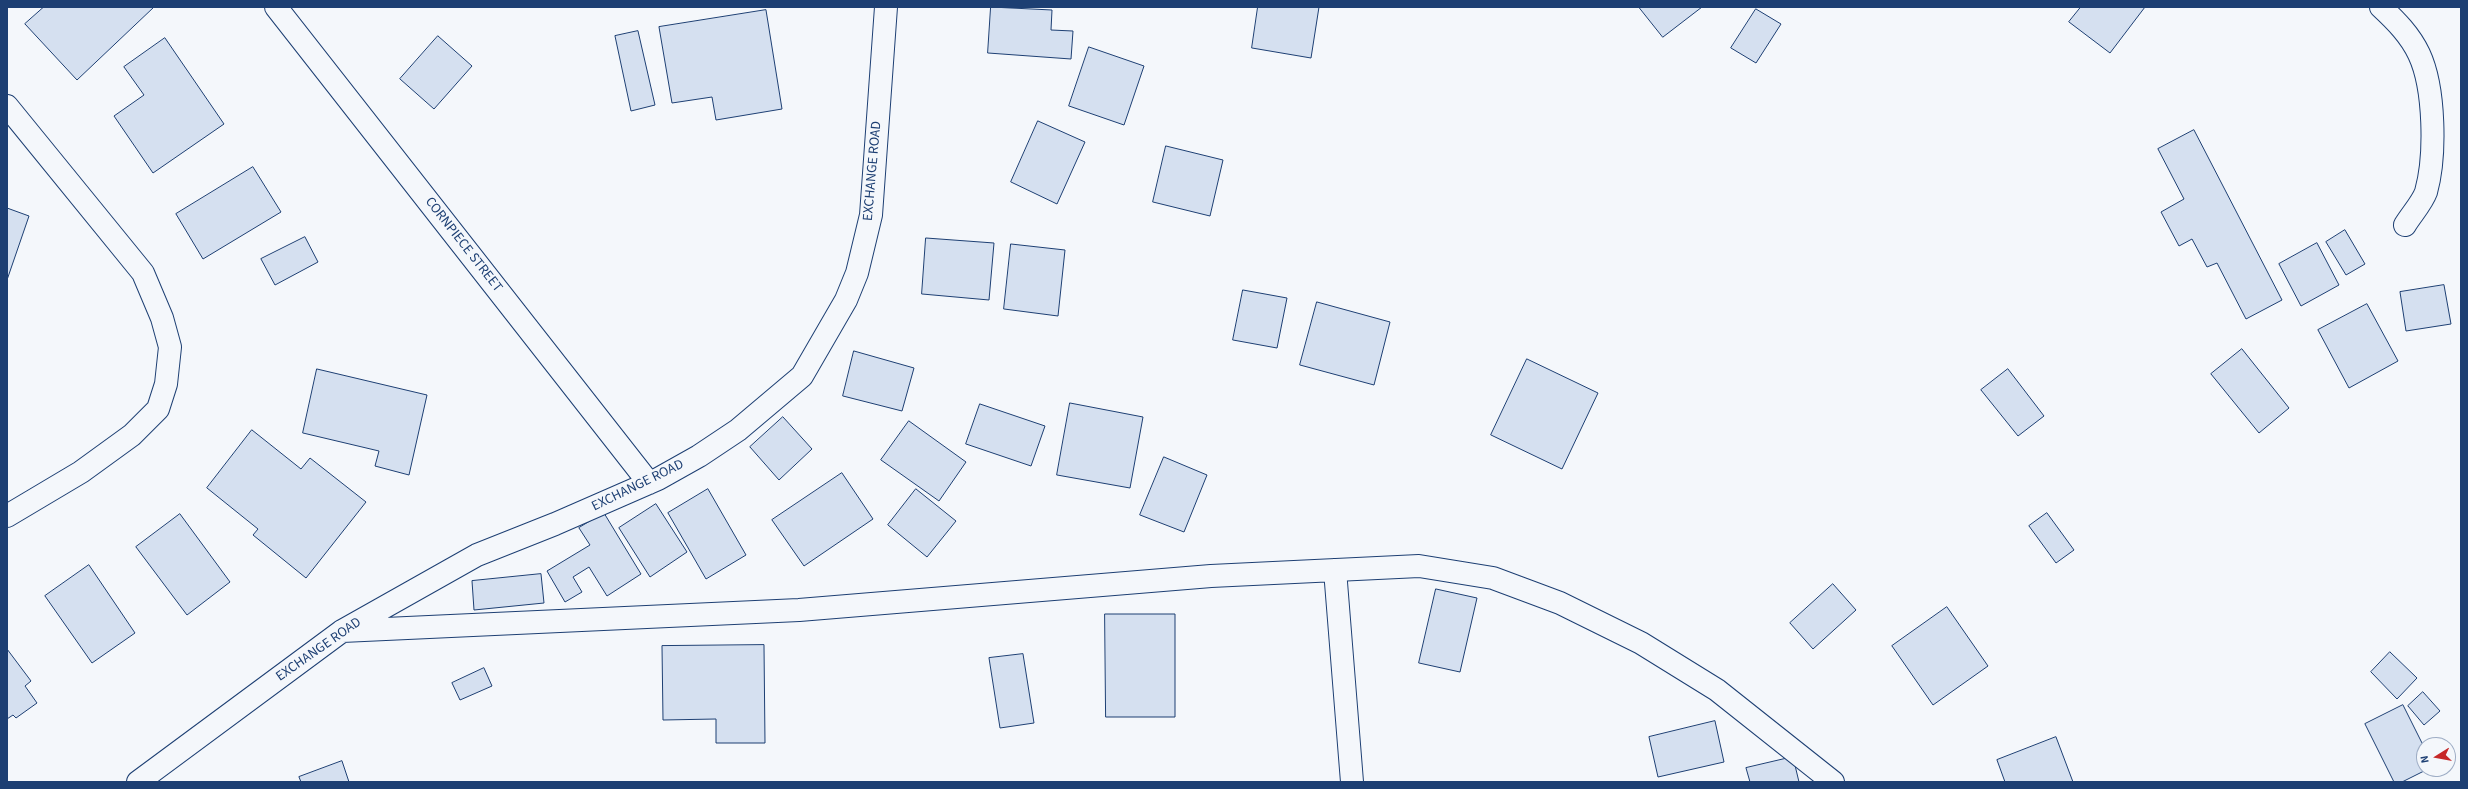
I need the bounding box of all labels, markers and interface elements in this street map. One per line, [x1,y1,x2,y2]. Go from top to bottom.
street label: EXCHANGE ROAD [860,120,886,222]
street label: CORNPIECE STREET [421,194,505,296]
street label: EXCHANGE ROAD [589,456,687,516]
street label: EXCHANGE ROAD [273,614,365,686]
north arrow [2416,737,2456,777]
text: N [2417,754,2433,764]

